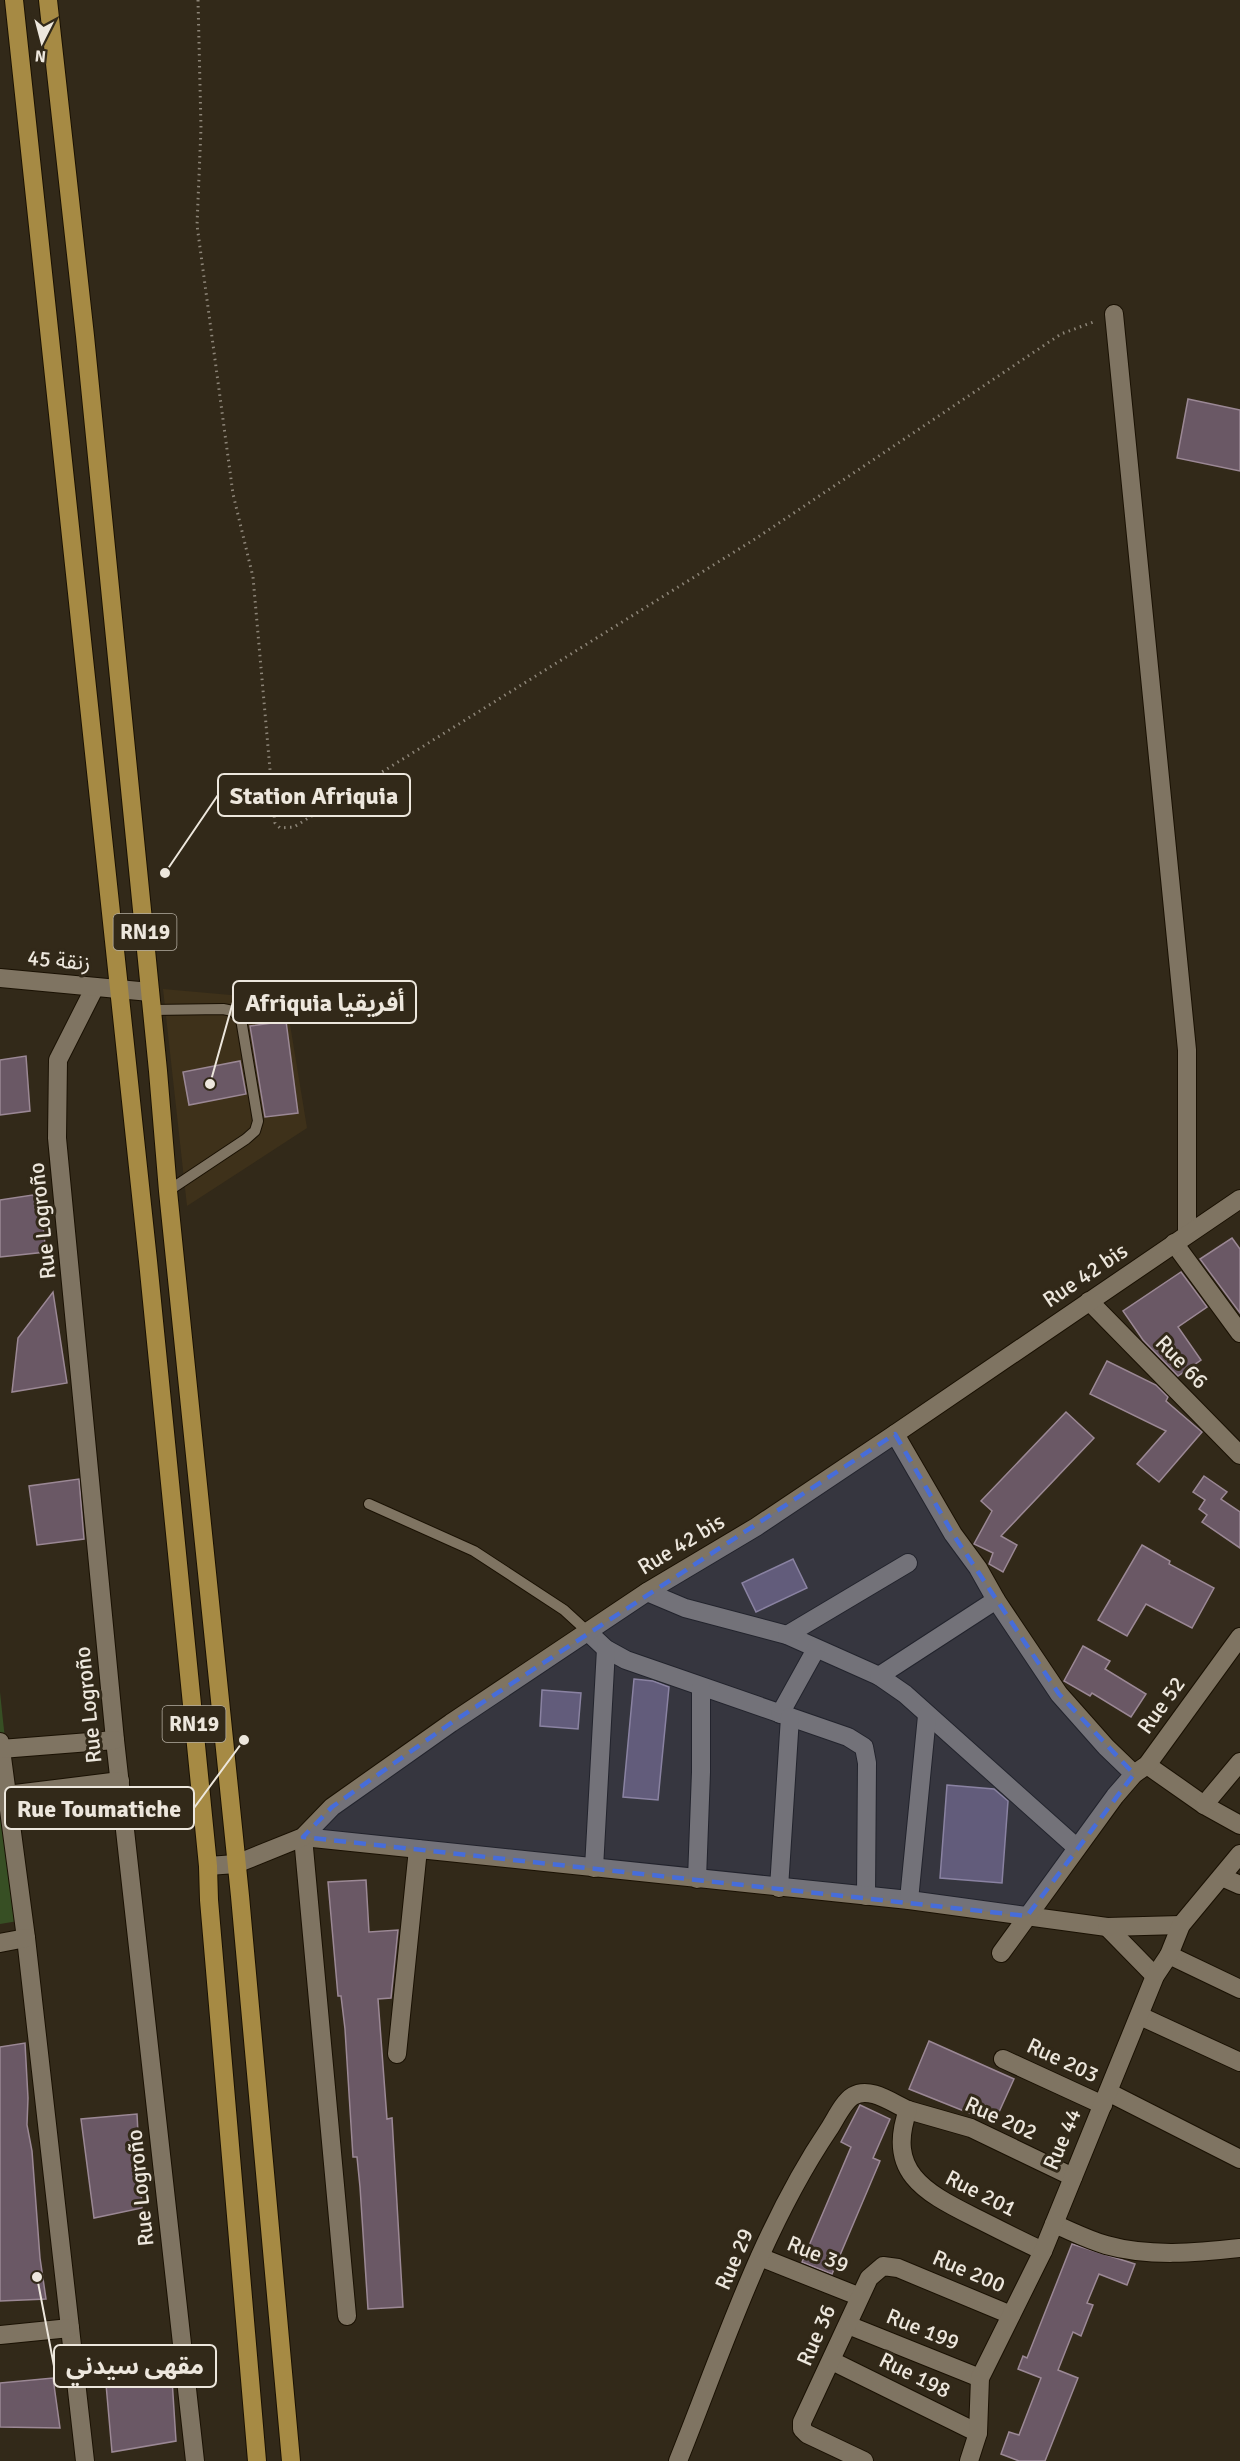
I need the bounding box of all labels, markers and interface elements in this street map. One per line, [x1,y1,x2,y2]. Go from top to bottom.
north arrow [12,12,72,72]
text: N [34,45,47,66]
callout: Station Afriquia [218,774,410,816]
text: Station Afriquia [230,781,398,811]
road number: RN19 [114,914,176,950]
street label: زنقة 45 [26,944,92,976]
callout: Afriquia أفريقيا [233,981,416,1023]
text: Afriquia أفريقيا [245,988,405,1018]
street label: Rue Logroño [22,1161,62,1281]
street label: Rue 42 bis [1038,1237,1132,1313]
street label: Rue 66 [1150,1329,1214,1395]
street label: Rue 42 bis [633,1508,729,1580]
street label: Rue Logroño [68,1645,108,1765]
street label: Rue 52 [1131,1671,1191,1739]
road number: RN19 [162,1706,226,1742]
callout: Rue Toumatiche [5,1787,194,1829]
text: Rue Toumatiche [17,1794,181,1824]
street label: Rue 203 [1023,2032,1103,2088]
street label: Rue 202 [961,2090,1041,2146]
street label: Rue 44 [1037,2104,1087,2174]
street label: Rue Logroño [120,2128,160,2248]
street label: Rue 201 [941,2164,1021,2222]
street label: Rue 29 [709,2224,759,2294]
street label: Rue 39 [783,2229,853,2279]
street label: Rue 200 [929,2244,1009,2298]
street label: Rue 36 [791,2300,841,2370]
street label: Rue 199 [883,2302,963,2356]
callout: مقهى سيدني [54,2345,216,2387]
street label: Rue 198 [875,2346,955,2404]
text: مقهى سيدني [66,2351,204,2386]

